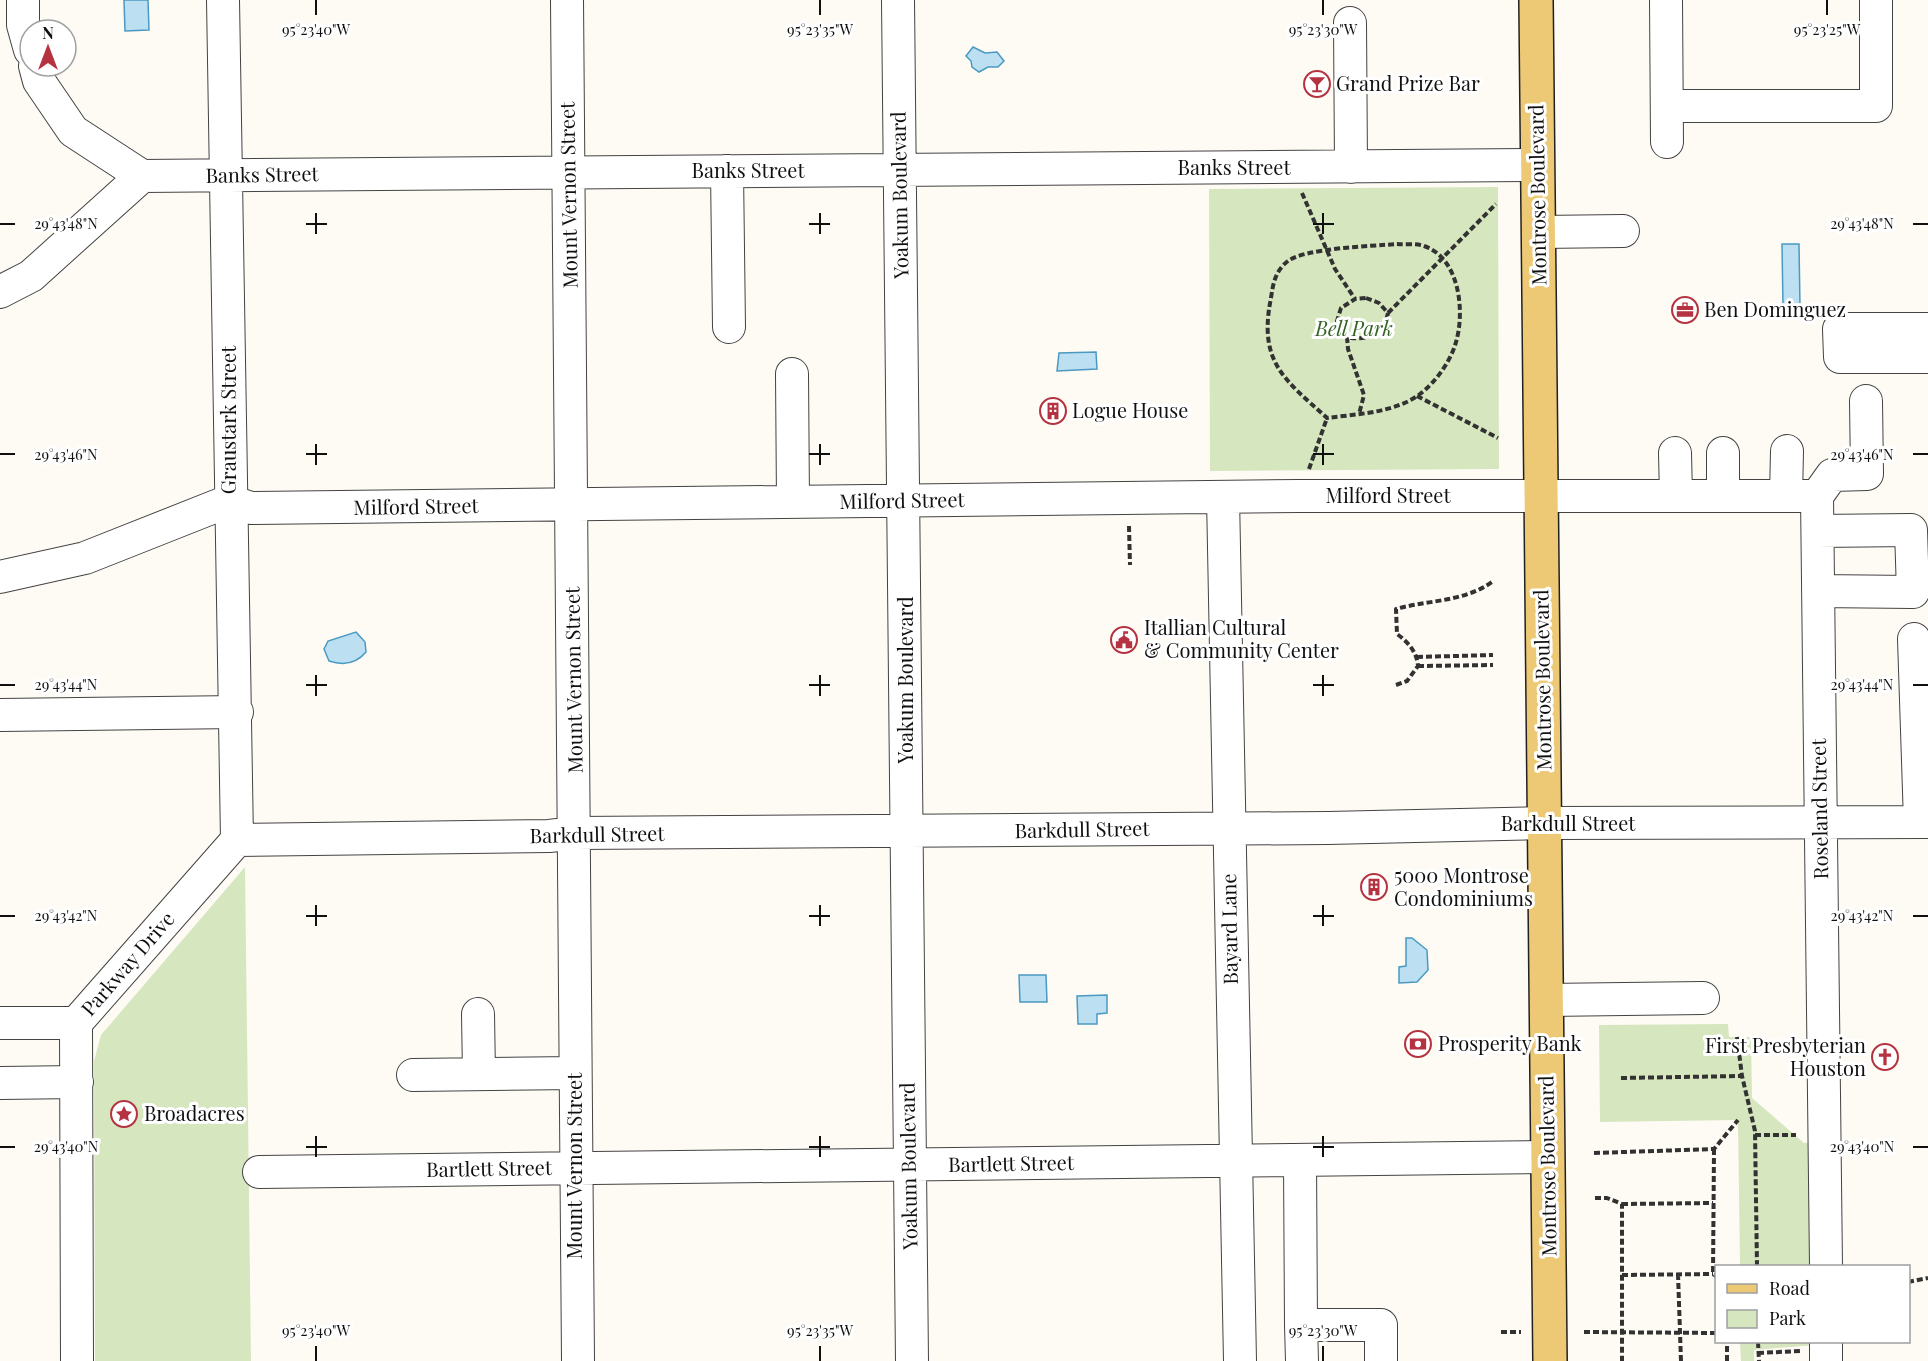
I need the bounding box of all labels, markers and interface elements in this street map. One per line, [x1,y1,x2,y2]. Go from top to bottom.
north arrow [18,18,78,78]
text: 95°23'40"W [282,19,350,39]
text: 95°23'35"W [787,19,853,39]
text: 95°23'30"W [1289,19,1358,39]
text: 95°23'25"W [1794,19,1861,39]
text: N [42,22,54,43]
bar icon: Grand Prize Bar [1302,69,1332,99]
place label: Grand Prize Bar [1336,69,1480,96]
street label: Mount Vernon Street [552,101,583,289]
street label: Montrose Boulevard [1521,104,1552,286]
street label: Yoakum Boulevard [884,111,913,280]
street label: Banks Street [1178,153,1291,180]
street label: Banks Street [692,156,805,183]
street label: Banks Street [205,159,320,188]
text: 29°43'48"N [34,213,98,233]
text: 29°43'48"N [1830,213,1894,233]
office icon: Ben Dominguez [1670,295,1700,325]
place label: Ben Dominguez [1704,295,1846,322]
park label: Bell Park [1314,314,1393,341]
street label: Graustark Street [214,345,241,494]
building icon: Logue House [1038,396,1068,426]
place label: Logue House [1072,396,1188,423]
text: 29°43'46"N [34,444,98,464]
text: 29°43'46"N [1830,444,1894,464]
street label: Milford Street [1325,481,1451,508]
street label: Milford Street [839,485,966,514]
street label: Milford Street [353,491,480,520]
street label: Mount Vernon Street [557,586,588,774]
street label: Montrose Boulevard [1526,589,1557,771]
street label: Yoakum Boulevard [891,596,918,765]
place label: Itallian Cultural & Community Center [1144,613,1339,663]
public building icon: Itallian Cultural & Community Center [1109,625,1139,655]
text: 29°43'44"N [35,674,98,694]
text: 29°43'44"N [1831,674,1894,694]
street label: Roseland Street [1804,737,1833,880]
street label: Barkdull Street [1501,809,1636,836]
street label: Barkdull Street [1014,814,1150,843]
street label: Barkdull Street [529,819,665,848]
place label: 5000 Montrose Condominiums [1394,861,1533,911]
building icon: 5000 Montrose Condominiums [1359,872,1389,902]
street label: Bayard Lane [1214,873,1243,985]
text: 29°43'42"N [35,905,98,925]
street label: Parkway Drive [74,905,180,1021]
text: 29°43'42"N [1831,905,1894,925]
bank icon: Prosperity Bank [1403,1029,1433,1059]
place label: Prosperity Bank [1438,1029,1582,1056]
place label: First Presbyterian Houston [1705,1031,1866,1081]
church icon: First Presbyterian Houston [1870,1042,1900,1072]
street label: Mount Vernon Street [560,1072,587,1259]
street label: Montrose Boulevard [1531,1075,1562,1257]
street label: Yoakum Boulevard [893,1082,922,1251]
place icon: Broadacres [109,1099,139,1129]
place label: Broadacres [144,1099,245,1126]
text: 29°43'40"N [34,1136,99,1156]
text: 29°43'40"N [1830,1136,1895,1156]
street label: Bartlett Street [948,1148,1075,1177]
street label: Bartlett Street [426,1153,553,1182]
legend [1715,1265,1910,1343]
text: Road [1769,1276,1810,1300]
text: Park [1769,1306,1806,1330]
text: 95°23'40"W [282,1320,350,1340]
text: 95°23'35"W [787,1320,853,1340]
text: 95°23'30"W [1289,1320,1358,1340]

